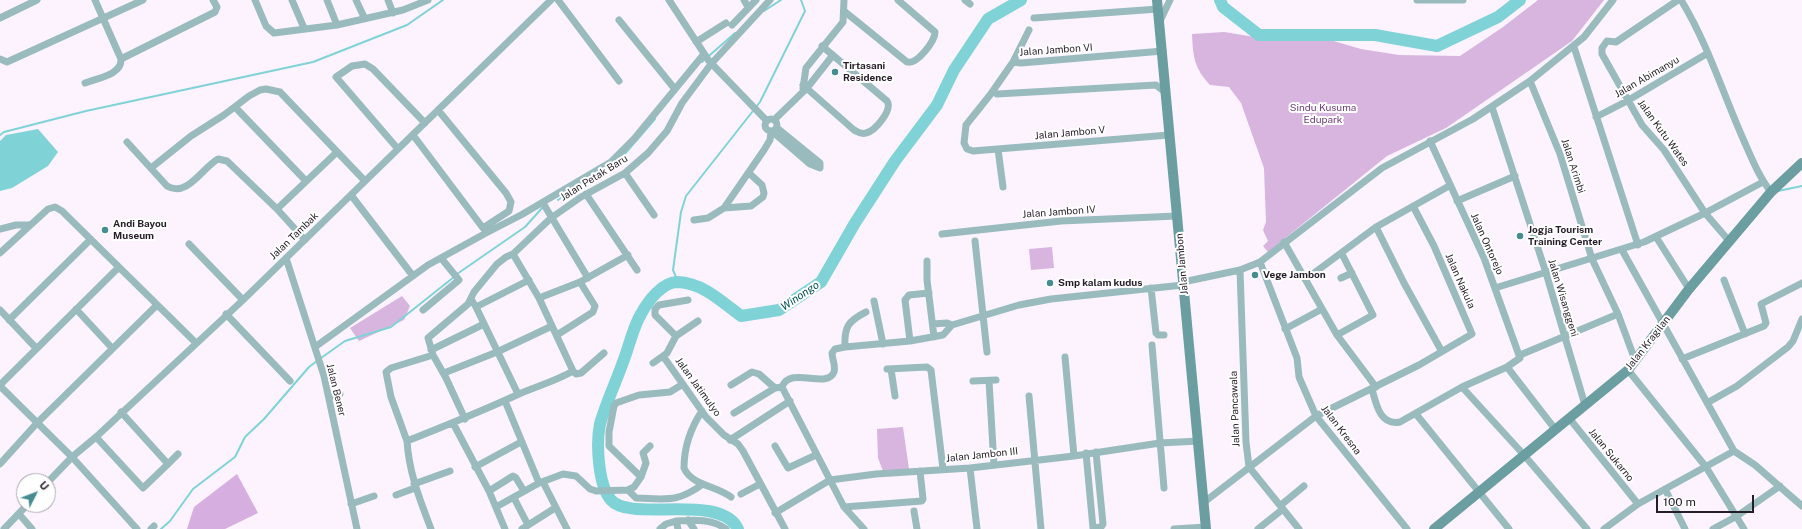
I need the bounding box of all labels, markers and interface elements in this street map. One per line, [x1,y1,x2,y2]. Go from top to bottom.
street label: Jalan Jambon VI [1019,41,1093,59]
street label: Jalan Abimanyu [1613,54,1681,100]
place label: Tirtasani Residence [843,60,892,84]
marker: Tirtasani Residence [830,67,840,77]
street label: Jalan Kutu Wates [1635,97,1691,169]
park label: Sindu Kusuma Edupark [1290,102,1356,126]
street label: Jalan Jambon V [1034,124,1106,142]
street label: Jalan Arimbi [1559,137,1587,195]
street label: Jalan Petak Baru [558,152,630,204]
street label: Jalan Jambon IV [1022,203,1096,221]
street label: Jalan Tambak [267,210,321,262]
street label: Jalan Ontorejo [1468,211,1506,277]
place label: Andi Bayou Museum [113,218,167,242]
place label: Jogja Tourism Training Center [1528,224,1602,248]
marker: Andi Bayou Museum [100,225,110,235]
marker: Jogja Tourism Training Center [1515,231,1525,241]
street label: Jalan Jambon [1173,233,1191,295]
street label: Jalan Nakula [1443,252,1477,310]
street label: Jalan Wisanggeni [1545,258,1581,338]
place label: Vege Jambon [1263,269,1326,281]
marker: Vege Jambon [1250,270,1260,280]
place label: Smp kalam kudus [1058,277,1143,289]
water label: Winongo [778,278,822,314]
marker: Smp kalam kudus [1045,278,1055,288]
street label: Jalan Kragilan [1623,314,1673,372]
street label: Jalan Jatimulyo [673,355,723,419]
street label: Jalan Bener [324,362,348,418]
street label: Jalan Pancawala [1228,371,1242,447]
street label: Jalan Kresna [1319,403,1363,457]
street label: Jalan Sukarno [1586,426,1636,484]
street label: Jalan Jambon III [945,445,1019,465]
north arrow [16,473,56,513]
text: U [37,479,51,493]
scale bar [1658,487,1756,513]
text: 100 m [1663,495,1696,509]

